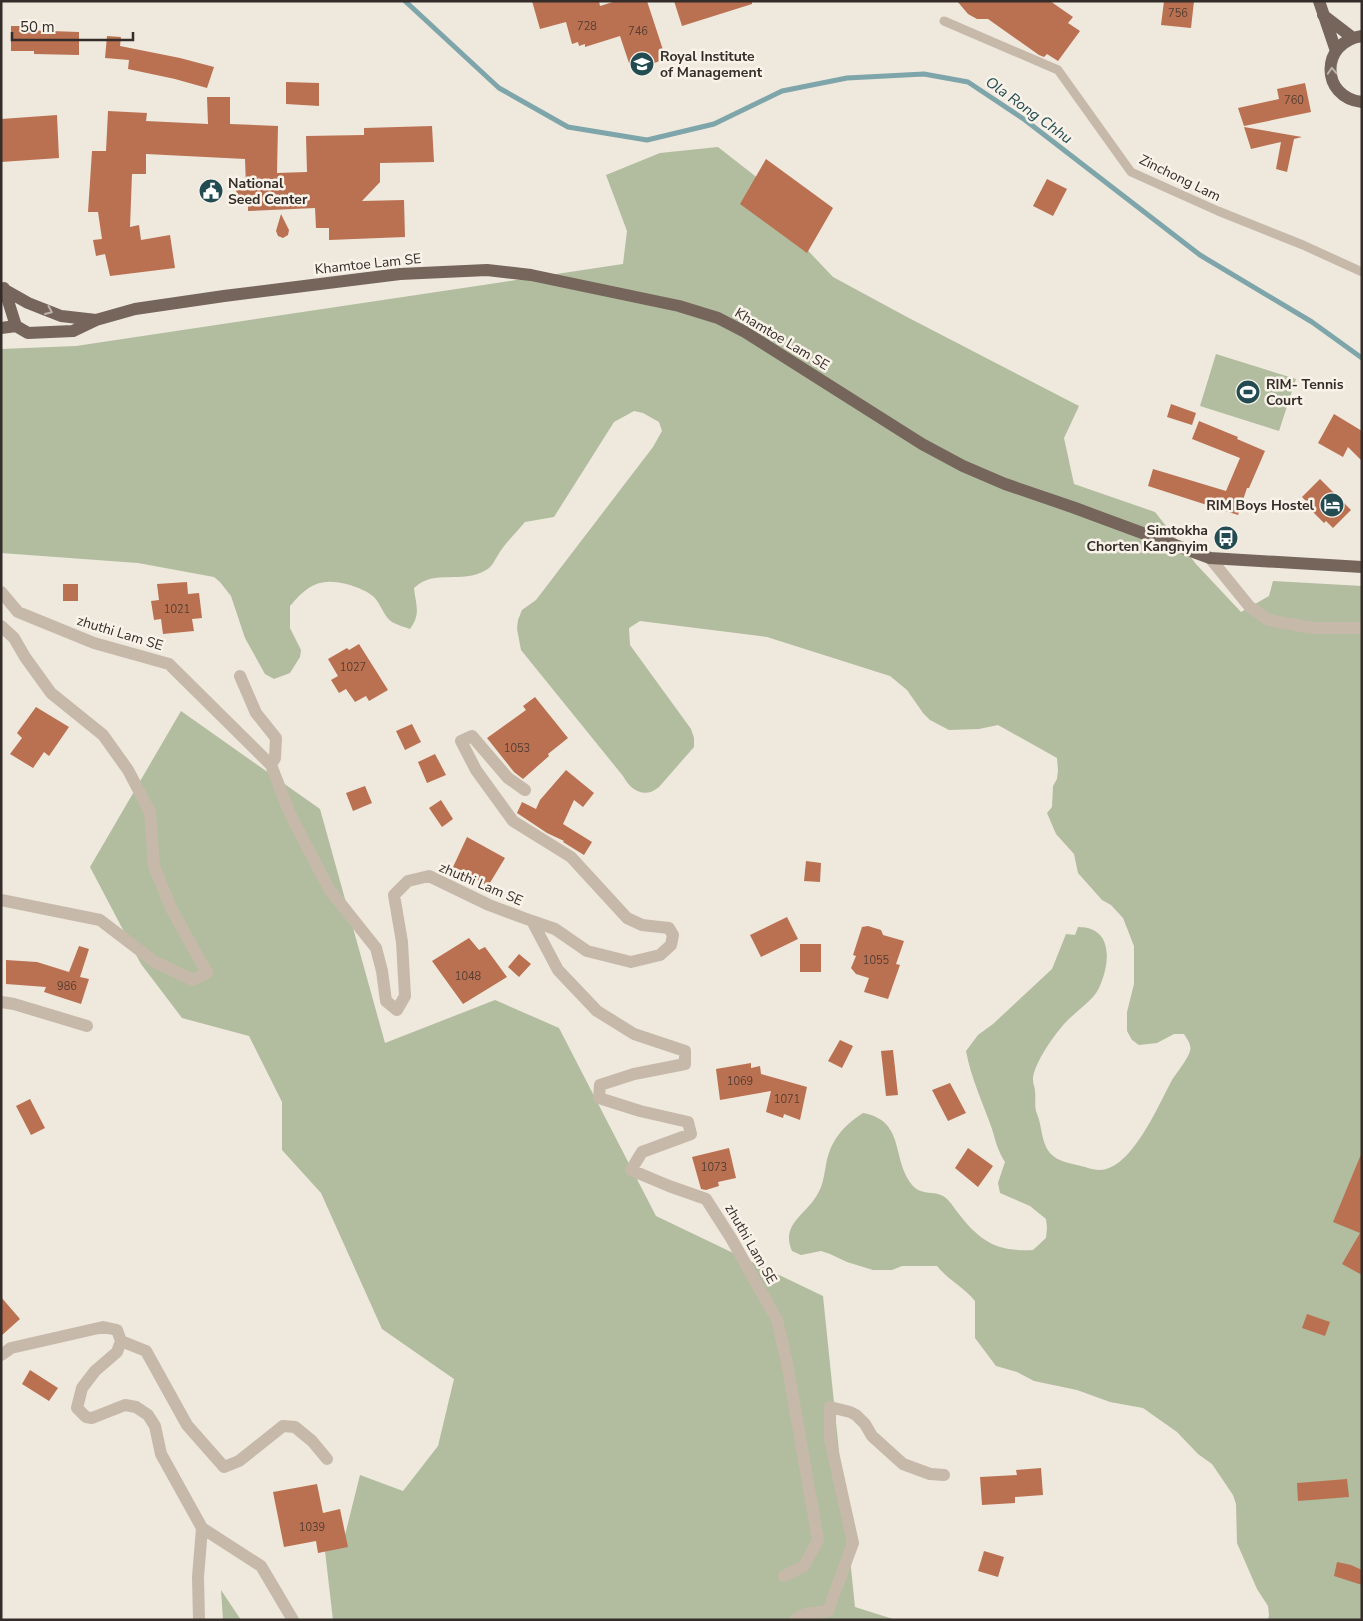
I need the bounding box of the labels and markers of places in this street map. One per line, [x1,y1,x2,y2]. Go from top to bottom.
place label: Royal Institute of Management [660,47,763,82]
school or university icon: Royal Institute of Management [629,51,655,77]
place label: National Seed Center [228,174,308,209]
public building icon: National Seed Center [198,178,224,204]
place label: RIM- Tennis Court [1266,375,1344,410]
sports icon: RIM- Tennis Court [1235,379,1261,405]
hotel icon: RIM Boys Hostel [1319,492,1345,518]
place label: RIM Boys Hostel [1206,496,1315,515]
place label: Simtokha Chorten Kangnyim [1087,521,1208,556]
bus stop icon: Simtokha Chorten Kangnyim [1213,525,1239,551]

